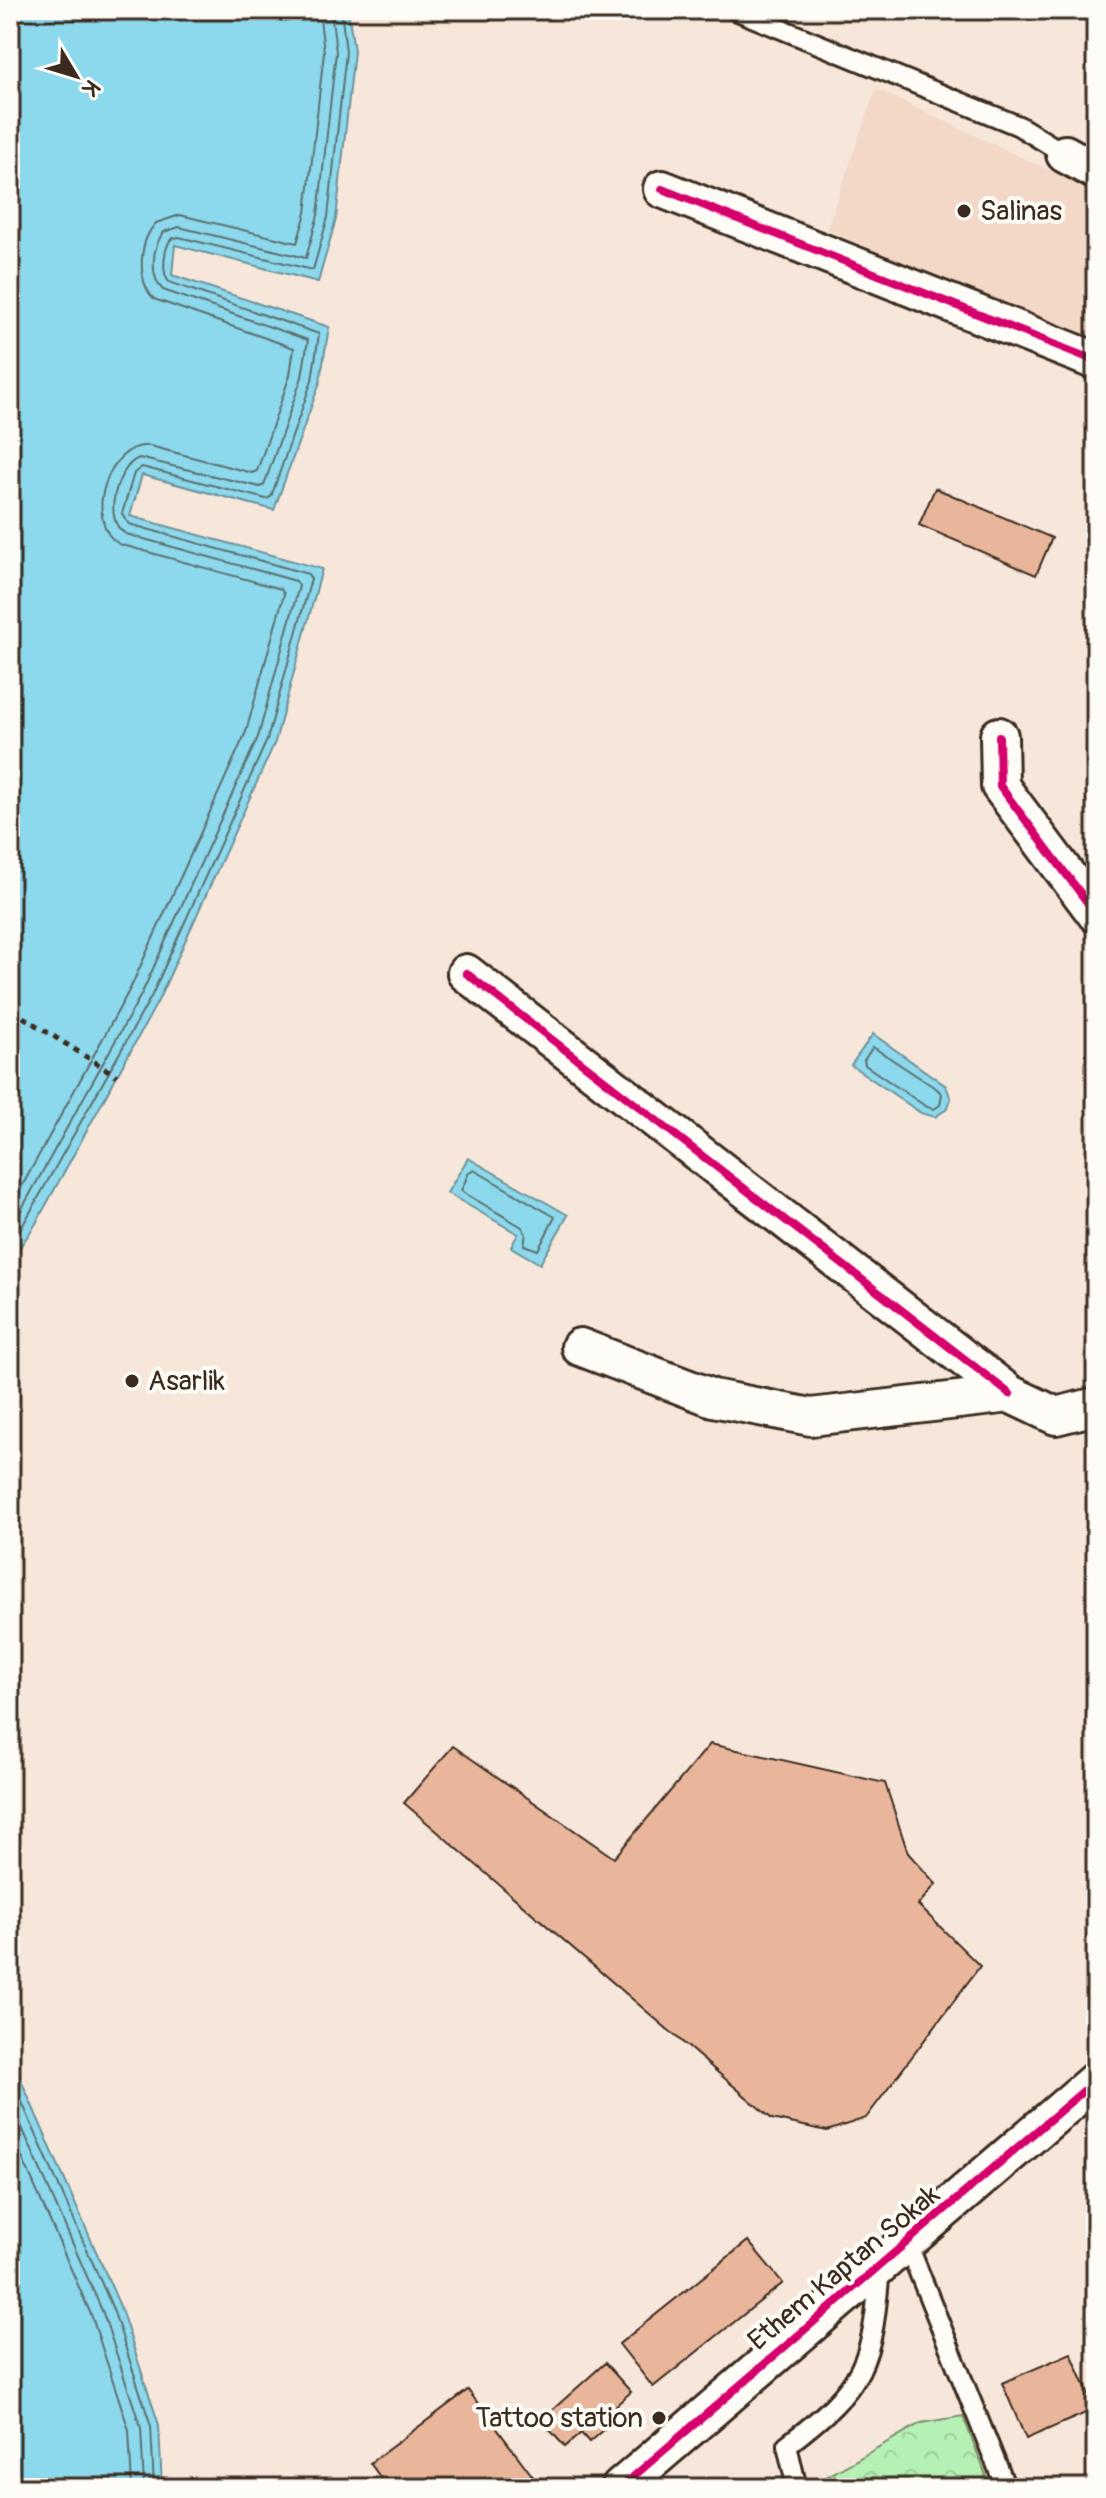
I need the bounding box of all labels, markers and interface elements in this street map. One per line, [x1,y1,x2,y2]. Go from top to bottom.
north arrow [36,36,116,116]
text: K [75,74,106,102]
place label: Salinas [980,194,1063,229]
marker: Salinas [955,202,973,220]
place label: Asarlik [148,1364,225,1399]
marker: Asarlik [123,1372,141,1390]
street label: Ethem Kaptan Sokak [741,2177,947,2358]
place label: Tattoo station [475,2401,643,2436]
marker: Tattoo station [650,2409,668,2427]

